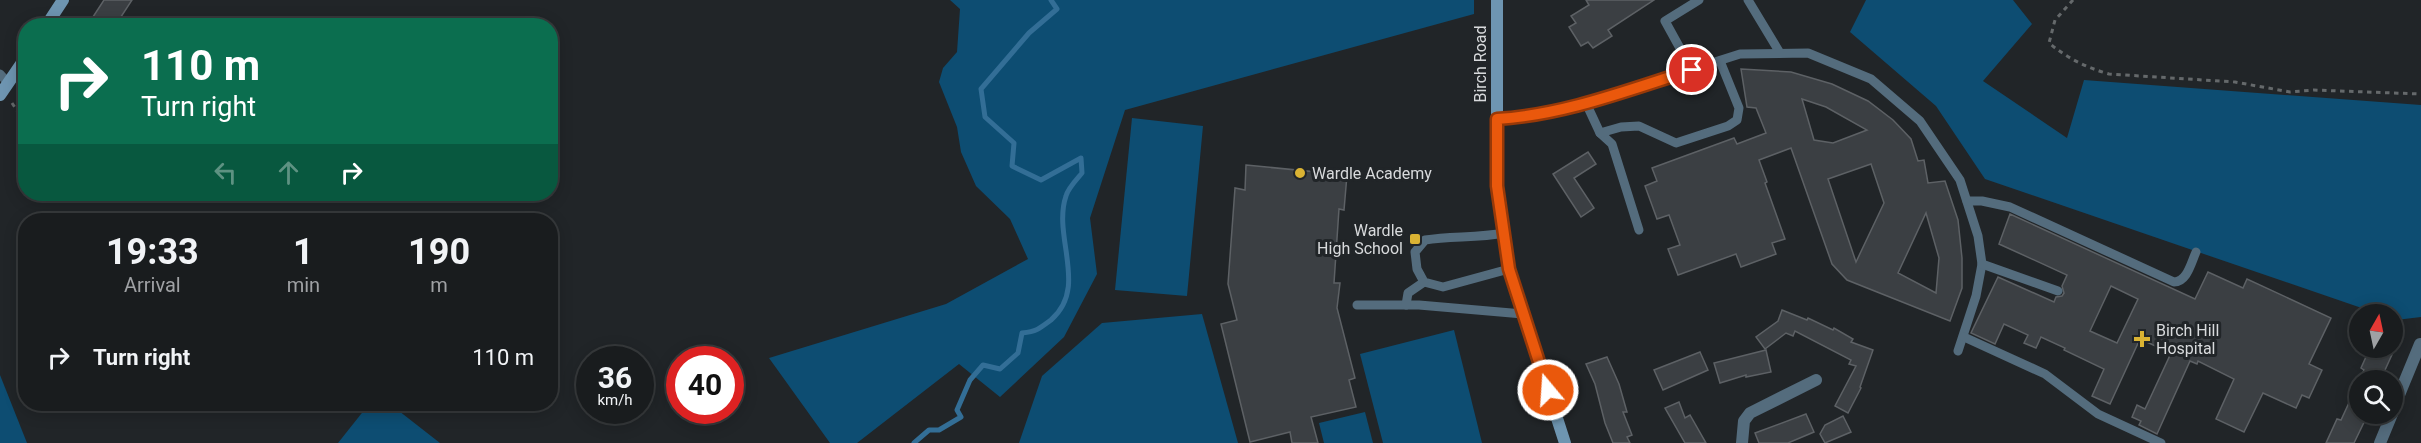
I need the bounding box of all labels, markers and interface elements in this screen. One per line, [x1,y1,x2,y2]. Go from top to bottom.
street label: Birch Road [1471,26,1490,103]
text: 110 m [141,41,260,90]
icon: right [42,42,120,120]
pin [1666,44,1717,95]
icon: arrive [1675,53,1708,86]
text: Turn right [141,91,256,123]
icon: left [209,156,242,189]
icon: ahead [272,156,305,189]
icon: right [335,156,368,189]
place label: Wardle Academy [1312,164,1432,183]
marker: Wardle Academy [1293,166,1307,180]
place label: Wardle High School [1317,221,1403,258]
text: 19:33 [106,231,199,273]
text: 1 [293,231,314,273]
text: 190 [408,231,470,273]
marker: Wardle High School [1408,232,1422,246]
text: Arrival [124,273,181,297]
text: min [287,273,320,297]
text: m [430,273,448,297]
north arrow [2349,304,2403,358]
map controls [2349,304,2403,424]
place label: Birch Hill Hospital [2156,321,2219,358]
marker: Birch Hill Hospital [2133,330,2151,348]
icon: right [42,341,75,374]
text: Turn right [93,345,190,370]
text: 110 m [472,345,534,370]
speed limit sign: 40 [666,346,744,424]
position arrow [1516,358,1580,422]
text: 36 [598,360,632,395]
button: search [2349,370,2403,424]
text: km/h [597,391,633,409]

